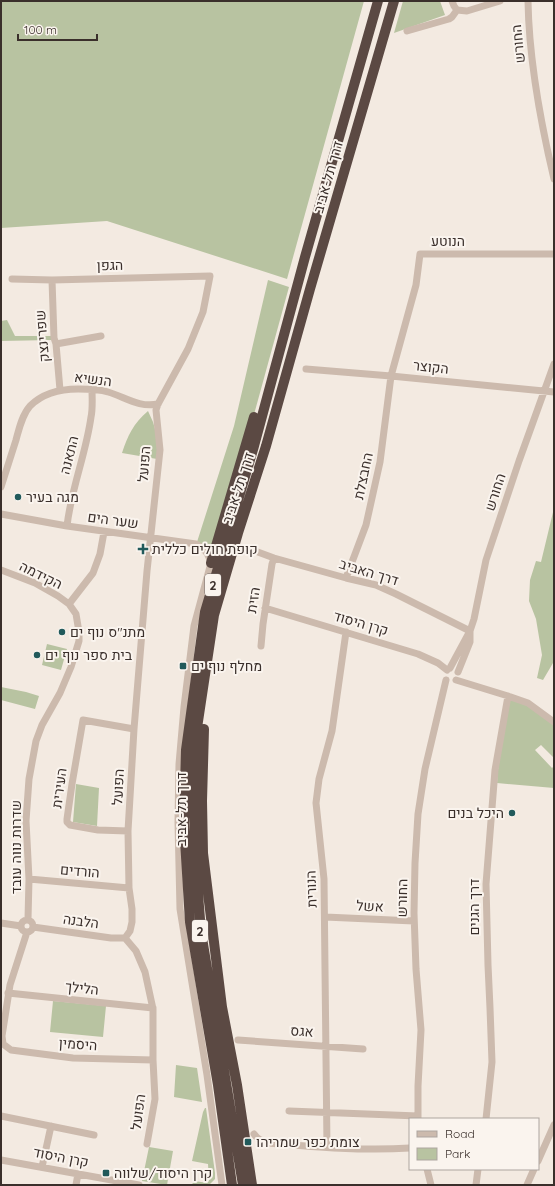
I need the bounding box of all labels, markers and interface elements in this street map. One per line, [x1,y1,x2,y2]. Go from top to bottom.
scale bar [18,16,97,42]
text: 100 m [24,22,57,37]
street label: החורש [507,24,529,64]
street label: דרך תל-אביב [309,139,347,215]
street label: הנוטע [431,232,465,250]
street label: הגפן [97,256,123,274]
street label: שפרינצק [31,309,53,363]
street label: הקוצר [412,356,450,378]
street label: הנשיא [73,368,113,390]
street label: התאנה [56,434,82,476]
street label: הפועל [133,445,155,483]
street label: דרך תל-אביב [218,450,258,526]
street label: החבצלת [349,451,377,501]
street label: החורש [480,471,510,513]
place label: מגה בעיר [26,488,79,506]
marker: מגה בעיר [13,492,23,502]
street label: שער הים [86,508,140,532]
place label: קופת חולים כללית [152,540,258,558]
marker: קופת חולים כללית [137,543,149,555]
street label: דרך האביב [337,554,401,590]
street label: הקידמה [17,557,65,593]
road number: 2 [205,574,221,596]
street label: הזית [242,586,264,614]
street label: קרן היסוד [331,607,391,639]
place label: מתנ"ס נוף ים [70,623,145,641]
marker: מתנ"ס נוף ים [57,627,67,637]
place label: בית ספר נוף ים [45,646,133,664]
marker: בית ספר נוף ים [32,650,42,660]
place label: מחלף נוף ים [191,657,262,675]
marker: מחלף נוף ים [178,661,188,671]
street label: העירית [47,767,71,809]
street label: הפועל [108,768,128,806]
street label: דרך תל-אביב [172,772,190,846]
street label: שדרות נווה עובד [7,800,25,894]
place label: היכל בנים [447,804,504,822]
marker: היכל בנים [507,808,517,818]
street label: הורדים [59,860,101,882]
street label: הנורית [301,870,321,908]
street label: החורש [393,878,411,918]
street label: דרך הגנים [465,879,483,935]
street label: אשל [356,896,384,916]
street label: הלבנה [62,910,100,932]
road number: 2 [192,920,208,942]
street label: הלילך [64,977,100,999]
street label: אגס [290,1021,314,1041]
street label: היסמין [58,1034,98,1054]
street label: הפועל [127,1093,149,1131]
legend [409,1118,539,1170]
text: Road [445,1126,475,1141]
place label: צומת כפר שמריהו [256,1133,360,1151]
marker: צומת כפר שמריהו [243,1137,253,1147]
street label: קרן היסוד [32,1143,90,1171]
text: Park [445,1146,470,1161]
place label: קרן היסוד/שלווה [114,1164,212,1182]
marker: קרן היסוד/שלווה [101,1168,111,1178]

